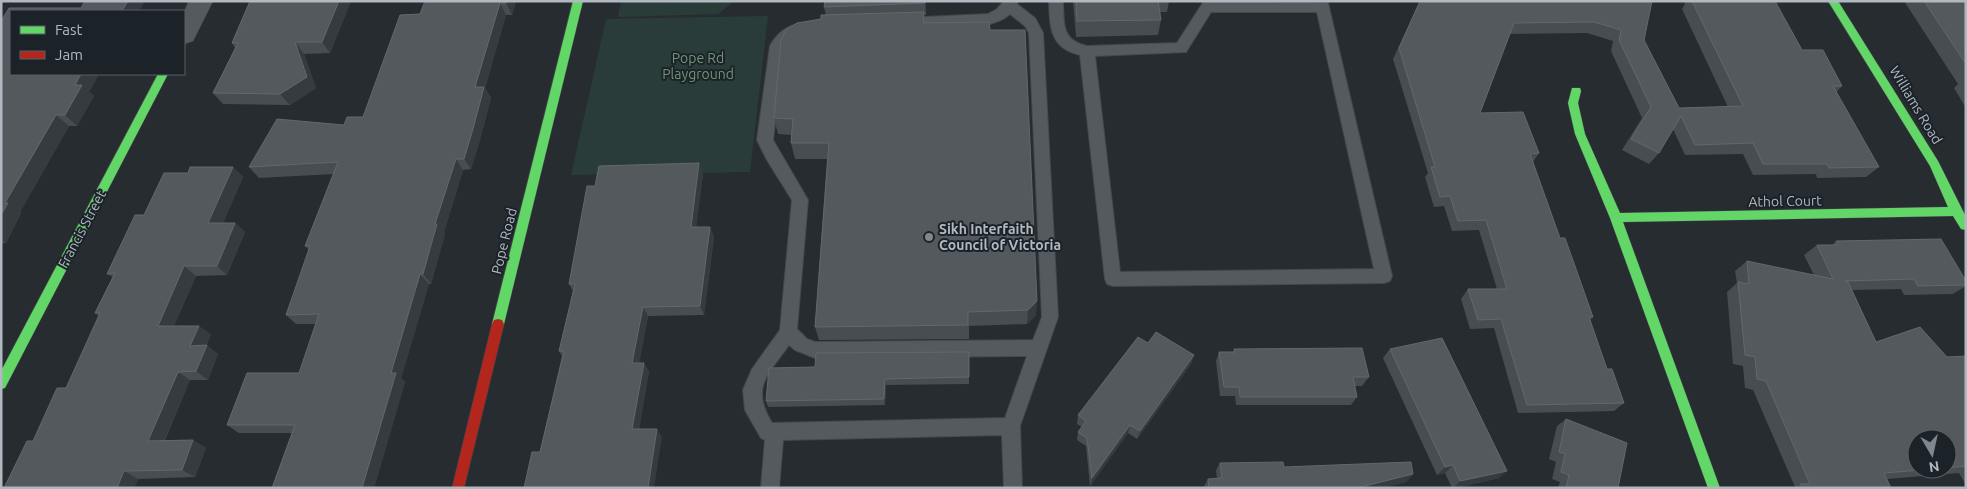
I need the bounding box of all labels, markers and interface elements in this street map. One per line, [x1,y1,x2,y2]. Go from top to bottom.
legend [10,10,185,75]
text: Fast [55,21,83,38]
text: Jam [55,46,83,63]
park label: Pope Rd Playground [662,50,734,82]
street label: Williams Road [1886,63,1946,147]
street label: Francis Street [55,187,109,271]
street label: Athol Court [1748,192,1822,210]
street label: Pope Road [488,206,520,276]
place label: Sikh Interfaith Council of Victoria [939,221,1061,253]
marker: Sikh Interfaith Council of Victoria [923,231,935,243]
north arrow [1907,429,1957,479]
text: N [1928,458,1940,476]

